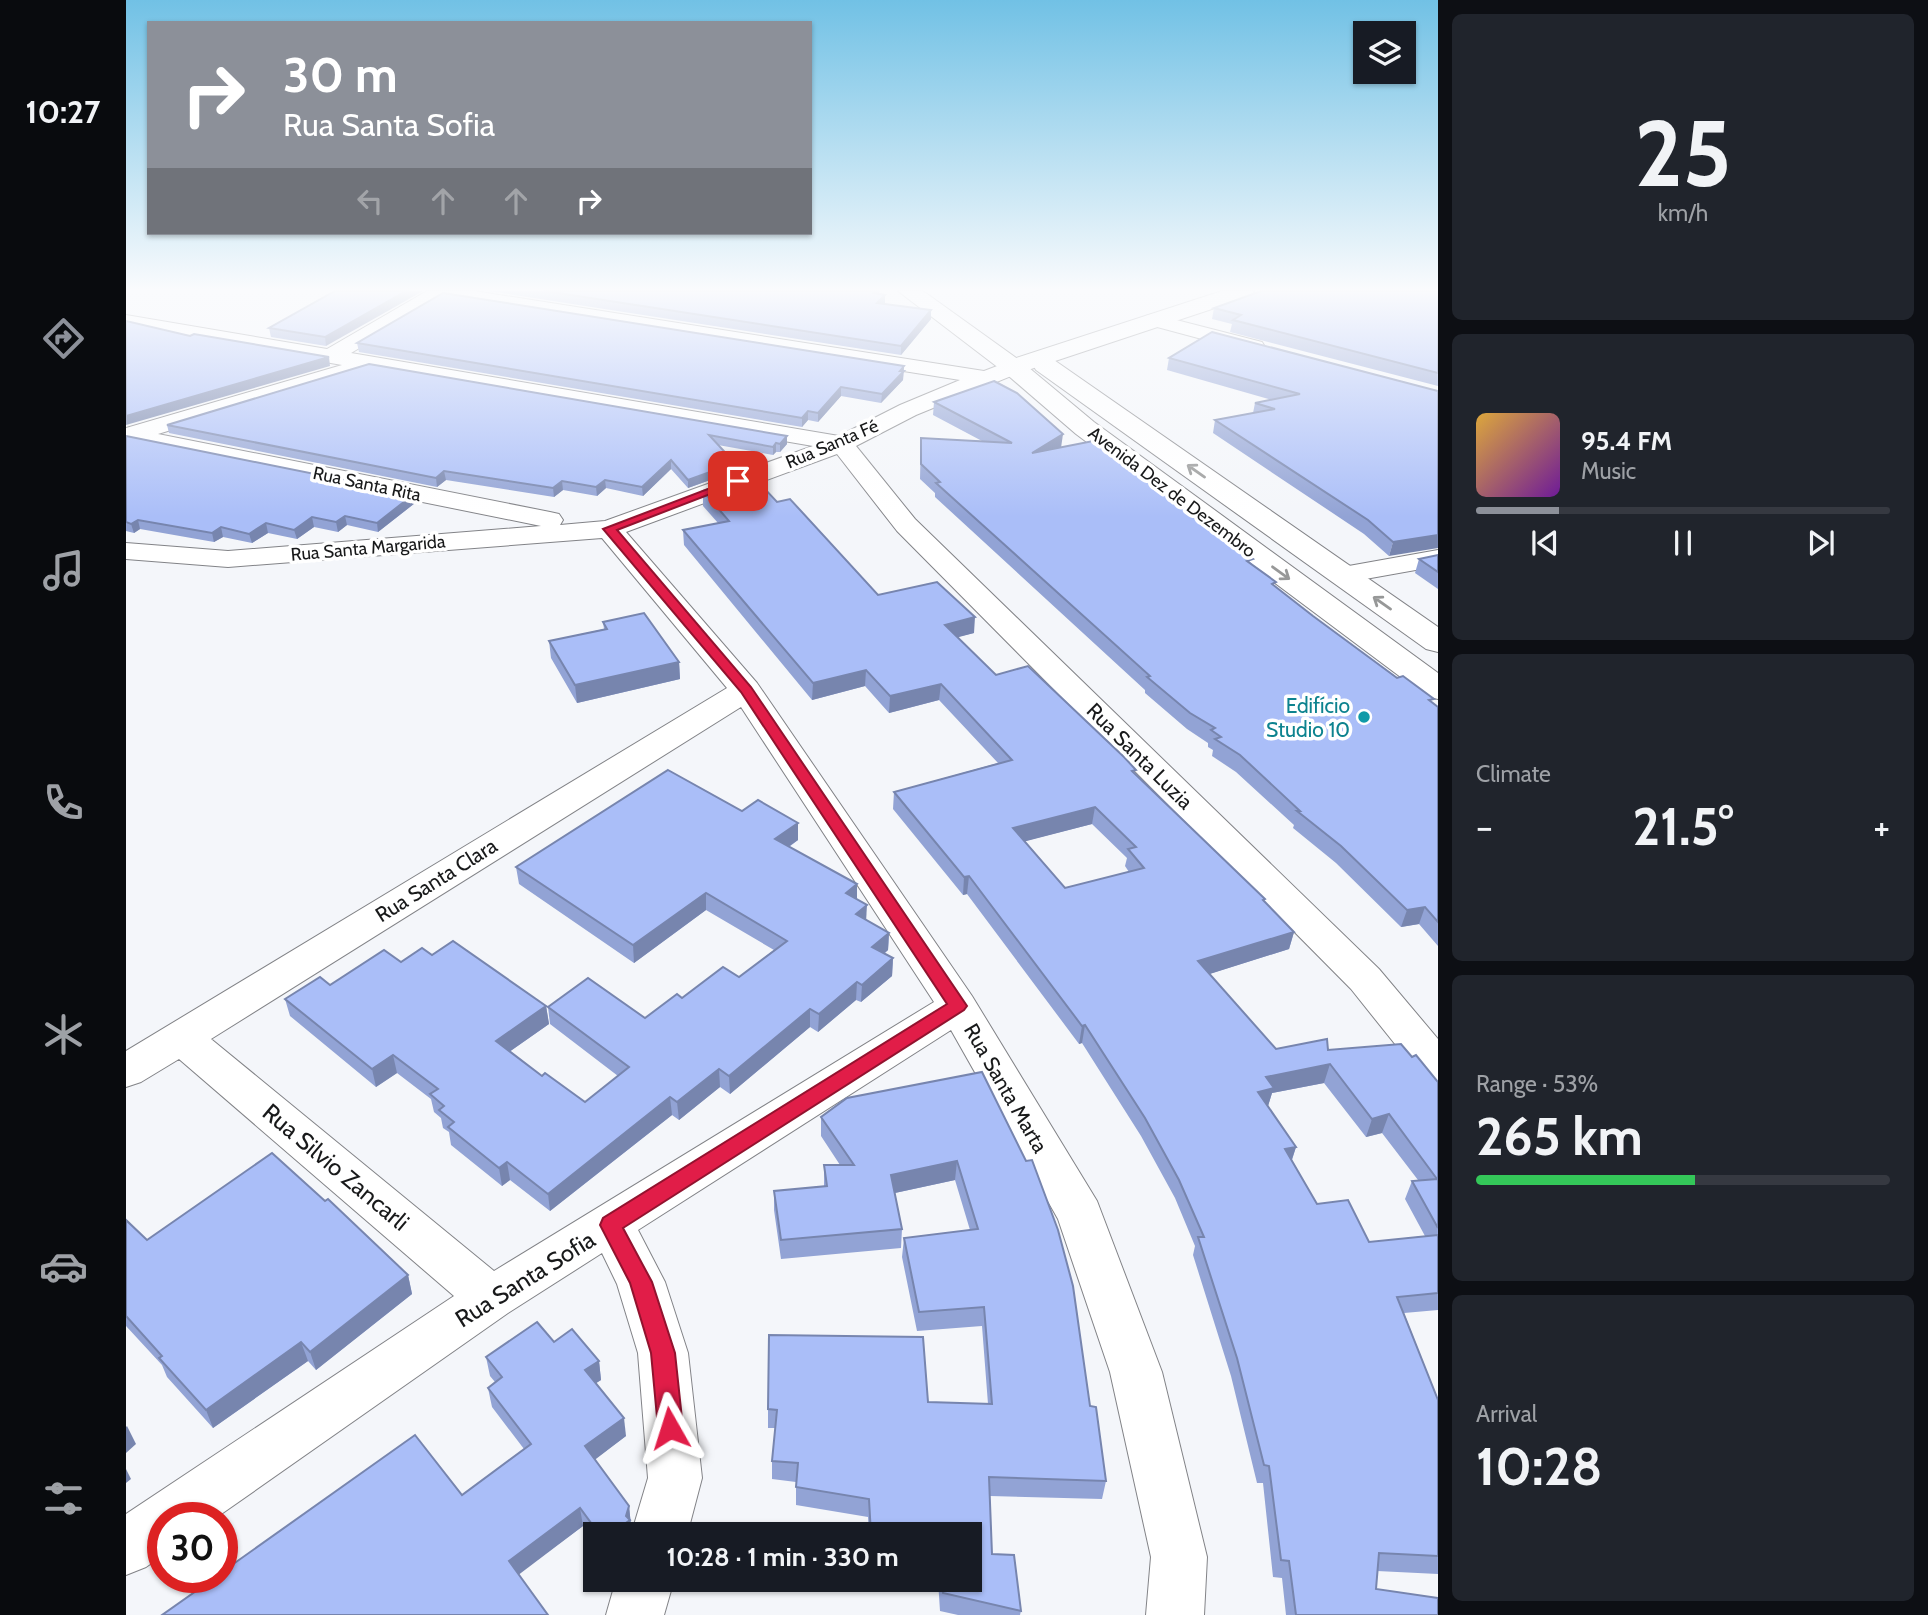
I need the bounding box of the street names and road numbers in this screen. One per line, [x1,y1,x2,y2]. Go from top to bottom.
street label: Rua Santa Fé [782,415,882,473]
street label: Avenida Dez de Dezembro [1084,422,1260,562]
street label: Rua Santa Rita [311,462,423,506]
street label: Rua Santa Margarida [290,530,447,566]
street label: Rua Santa Luzia [1082,698,1198,814]
street label: Rua Santa Clara [371,833,501,927]
street label: Rua Santa Marta [959,1019,1053,1157]
street label: Rua Silvio Zancarli [257,1097,415,1237]
street label: Rua Santa Sofia [450,1224,601,1333]

